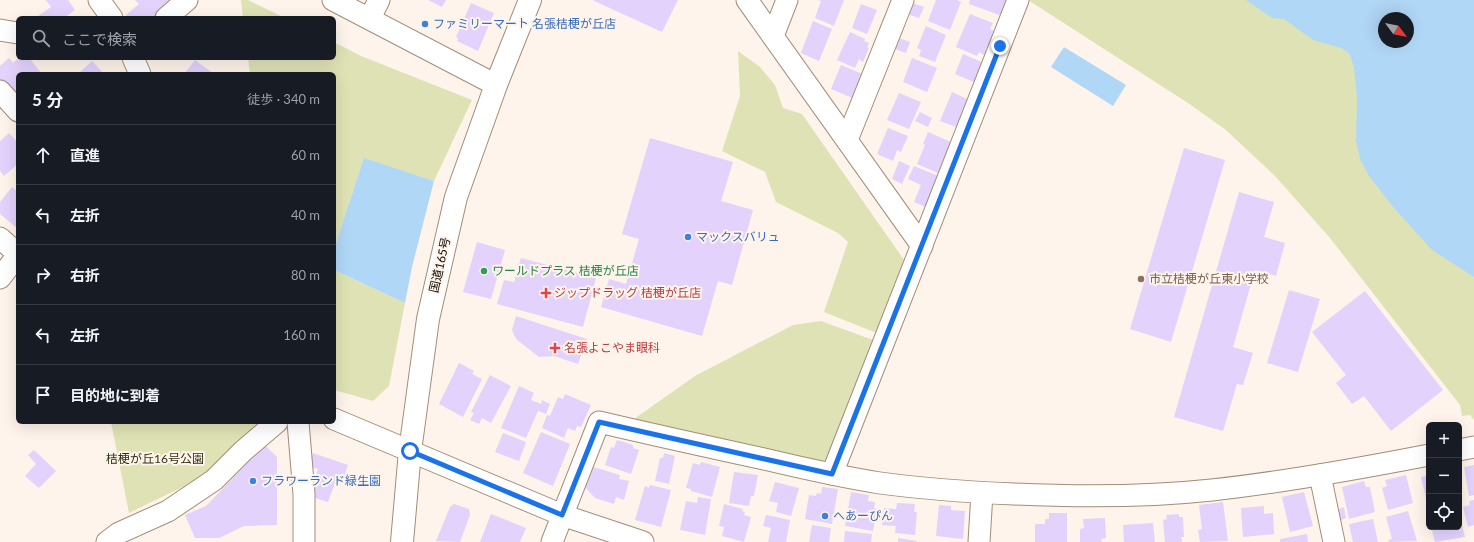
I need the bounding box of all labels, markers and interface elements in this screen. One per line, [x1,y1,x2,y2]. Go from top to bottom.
north arrow [1378,12,1414,48]
search box [16,16,336,60]
place label: ファミリーマート 名張桔梗が丘店 [433,16,616,31]
marker: ファミリーマート 名張桔梗が丘店 [420,19,430,29]
icon: search [30,27,52,49]
text: ここで検索 [62,30,137,48]
route end [991,37,1009,55]
text: 5 分 [32,89,63,110]
text: 徒歩 · 340 m [247,91,320,107]
icon: ahead [32,144,54,166]
text: 直進 [70,146,100,164]
text: 60 m [291,147,320,163]
icon: left [32,204,54,226]
text: 左折 [70,206,100,224]
text: 40 m [291,207,320,223]
place label: マックスバリュ [696,229,780,244]
marker: マックスバリュ [683,232,693,242]
street label: 国道165号 [426,235,453,294]
place label: ワールドプラス 桔梗が丘店 [492,263,639,278]
icon: right [32,264,54,286]
text: 右折 [70,266,100,284]
marker: ワールドプラス 桔梗が丘店 [479,266,489,276]
text: 80 m [291,267,320,283]
place label: 市立桔梗が丘東小学校 [1149,271,1269,286]
marker: 市立桔梗が丘東小学校 [1136,274,1146,284]
place label: ジップドラッグ 桔梗が丘店 [554,285,701,300]
marker: ジップドラッグ 桔梗が丘店 [541,288,551,298]
icon: left [32,324,54,346]
text: 左折 [70,326,100,344]
text: 160 m [283,327,320,343]
place label: 名張よこやま眼科 [564,340,660,355]
marker: 名張よこやま眼科 [549,342,561,354]
icon: arrive [32,384,54,406]
text: 目的地に到着 [70,386,160,404]
map controls [1426,422,1462,530]
button: + [1426,422,1462,458]
route start [401,442,419,460]
park label: 桔梗が丘16号公園 [106,451,204,466]
button: − [1426,458,1462,494]
place label: フラワーランド緑生園 [261,473,381,488]
marker: フラワーランド緑生園 [248,476,258,486]
button: locate [1426,494,1462,530]
place label: へあーぴん [833,508,893,523]
marker: へあーぴん [820,511,830,521]

